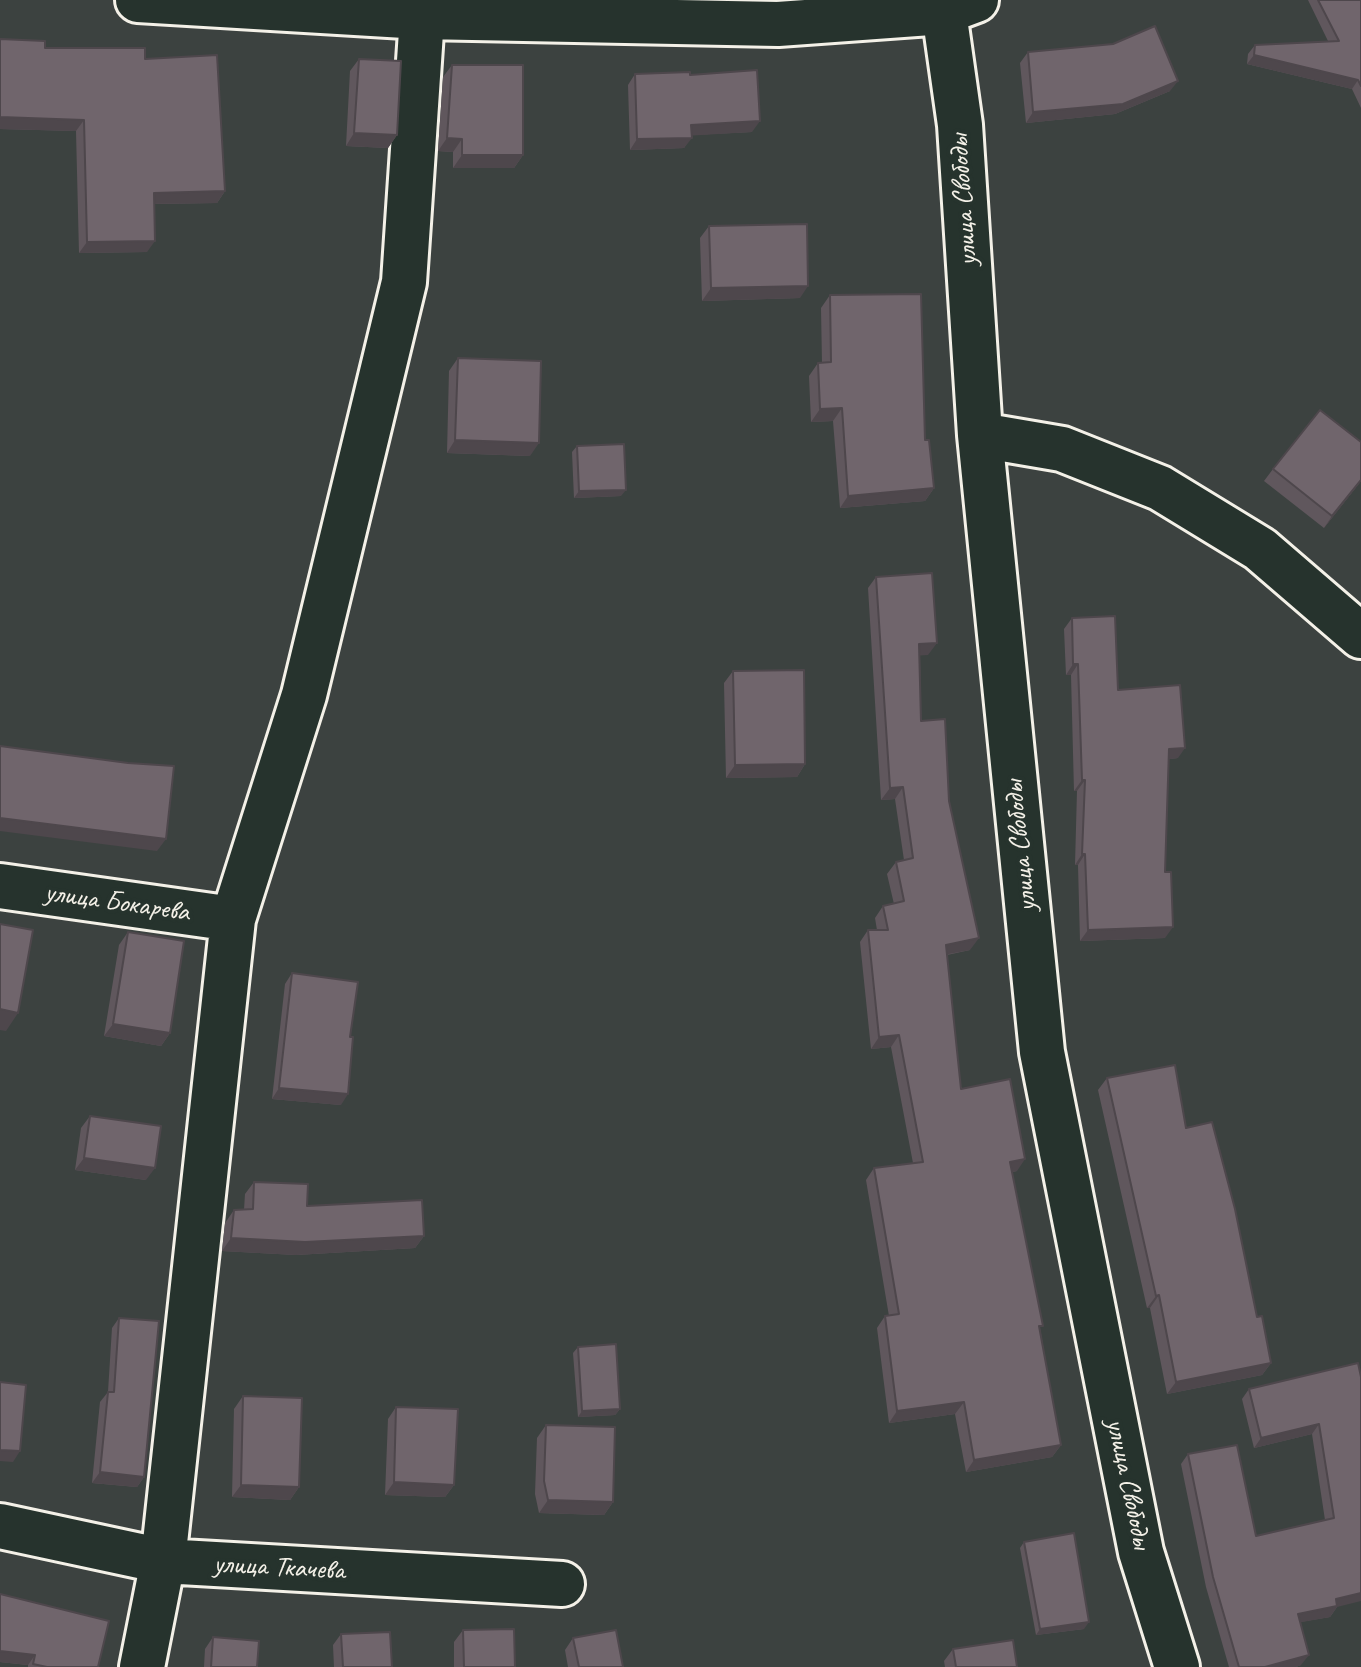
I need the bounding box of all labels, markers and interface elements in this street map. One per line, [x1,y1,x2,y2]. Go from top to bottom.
street label: улица Свободы [943,133,985,267]
street label: улица Свободы [997,778,1045,914]
street label: улица Бокарева [42,876,192,930]
street label: улица Свободы [1098,1416,1158,1552]
street label: улица Ткачева [213,1548,345,1588]

